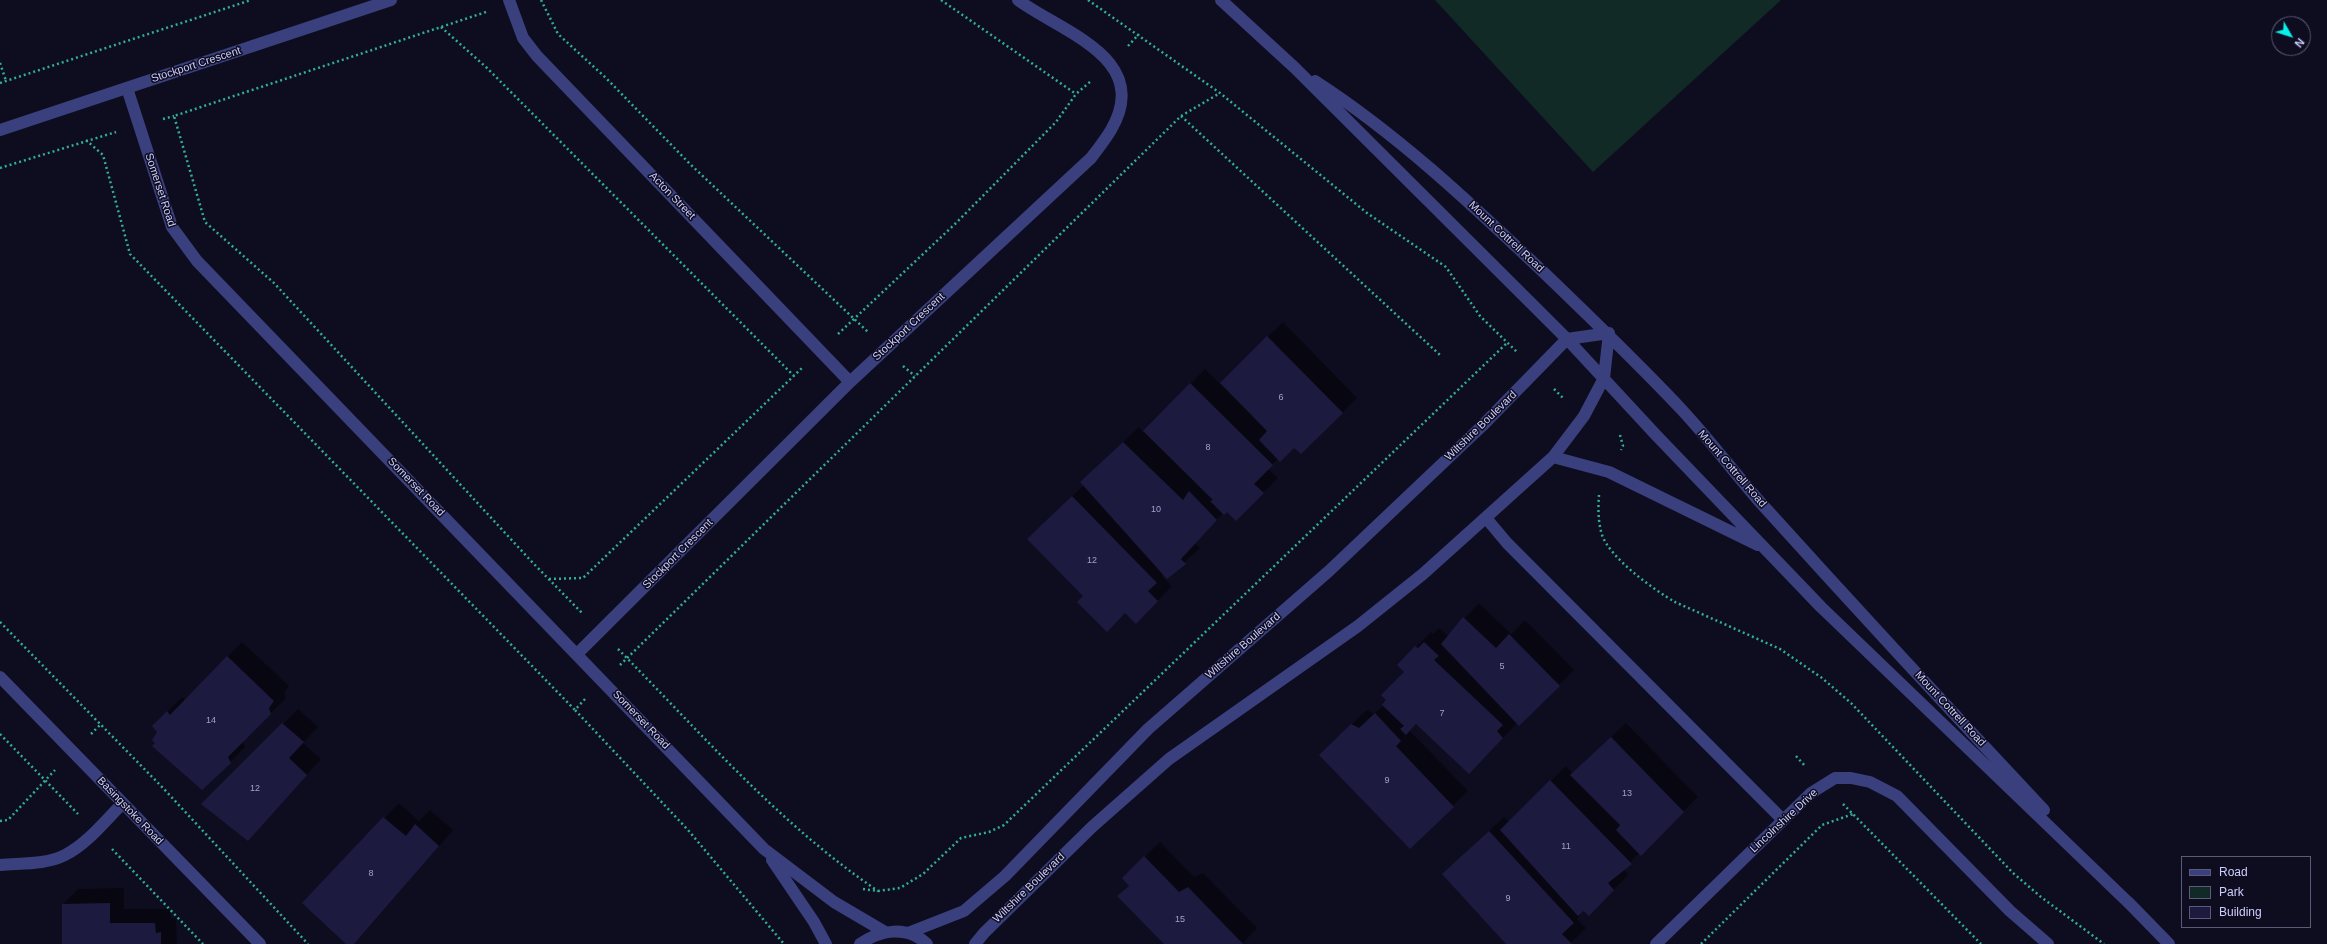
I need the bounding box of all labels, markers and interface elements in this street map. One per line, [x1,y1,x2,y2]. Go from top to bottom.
north arrow [2271,16,2311,56]
text: N [2292,36,2307,50]
street label: Stockport Crescent [149,44,243,86]
street label: Somerset Road [142,152,178,228]
street label: Acton Street [646,170,698,222]
street label: Mount Cottrell Road [1466,199,1546,275]
street label: Stockport Crescent [870,290,948,364]
street label: Wiltshire Boulevard [1442,388,1520,464]
house number: 6 [1278,393,1284,403]
street label: Mount Cottrell Road [1695,428,1769,510]
house number: 8 [1205,443,1211,453]
street label: Somerset Road [385,455,447,519]
house number: 10 [1151,505,1161,515]
street label: Stockport Crescent [640,516,716,592]
house number: 12 [1087,556,1097,566]
street label: Wiltshire Boulevard [1203,610,1283,682]
house number: 5 [1499,662,1505,672]
street label: Mount Cottrell Road [1912,669,1988,749]
street label: Somerset Road [610,688,672,752]
house number: 7 [1439,709,1445,719]
house number: 14 [206,716,216,726]
street label: Basingstoke Road [94,774,166,848]
house number: 9 [1384,776,1390,786]
house number: 12 [250,784,260,794]
street label: Lincolnshire Drive [1748,786,1820,856]
house number: 13 [1622,789,1632,799]
house number: 11 [1561,842,1571,852]
street label: Wiltshire Boulevard [990,850,1068,926]
legend [2181,856,2311,928]
text: Road [2219,865,2248,879]
house number: 8 [368,869,374,879]
text: Park [2219,885,2244,899]
house number: 9 [1505,894,1511,904]
text: Building [2219,905,2262,919]
house number: 15 [1175,915,1185,925]

